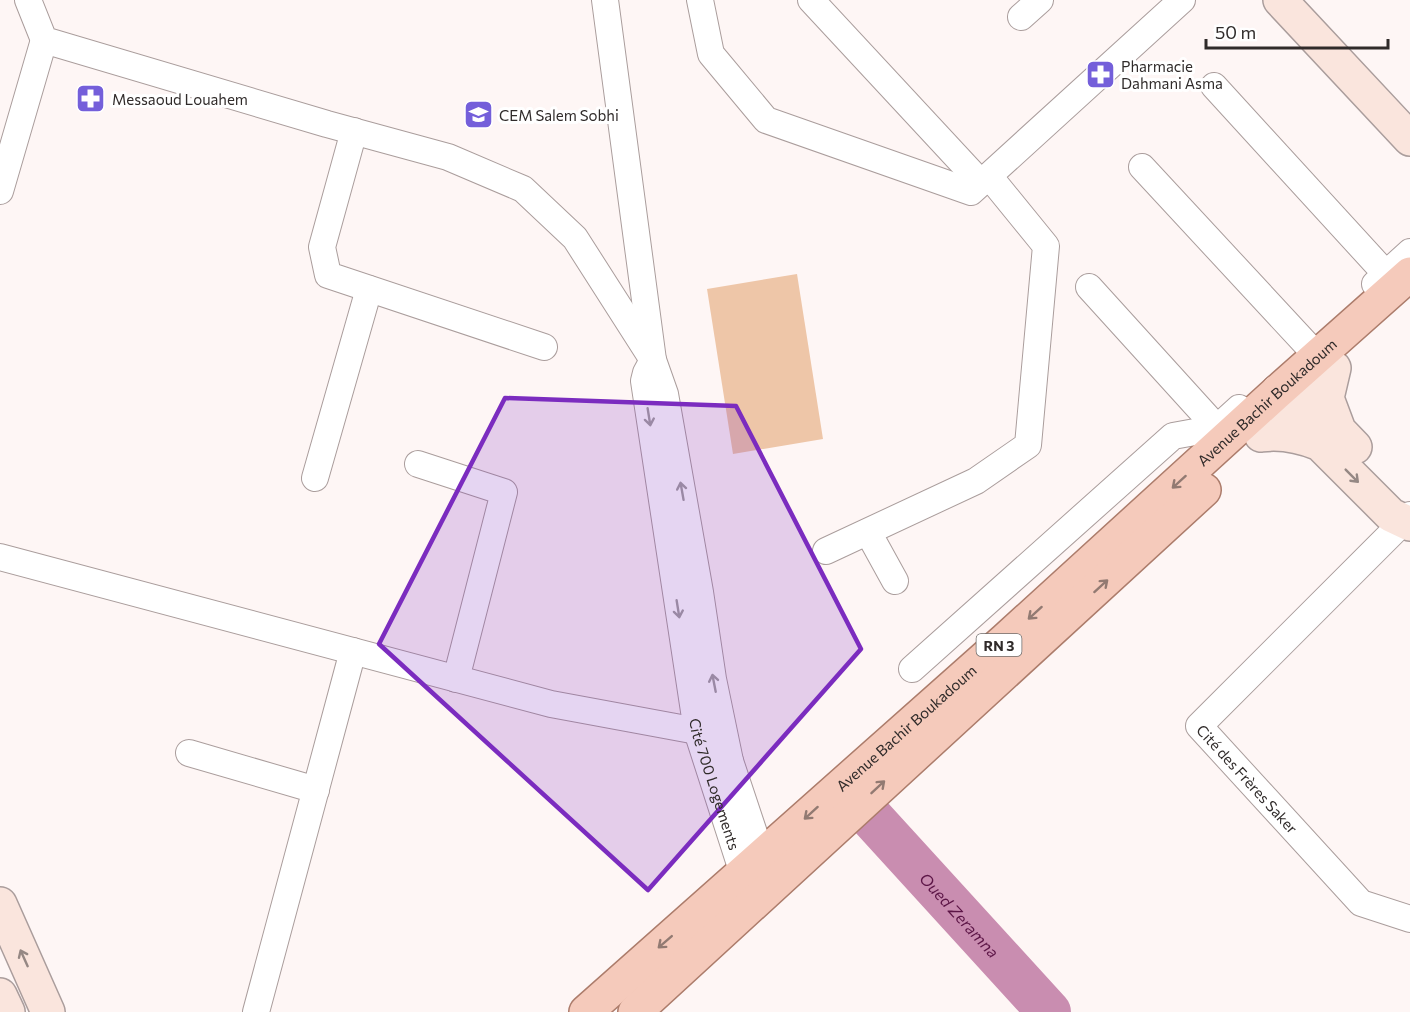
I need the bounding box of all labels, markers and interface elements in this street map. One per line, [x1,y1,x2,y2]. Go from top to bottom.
scale bar [1206,12,1388,50]
text: 50 m [1215,21,1256,43]
place label: Pharmacie Dahmani Asma [1121,57,1223,92]
pharmacy icon: Pharmacie Dahmani Asma [1084,59,1116,91]
pharmacy icon: Messaoud Louahem [75,83,107,115]
place label: Messaoud Louahem [112,90,248,108]
school or university icon: CEM Salem Sobhi [462,99,494,131]
place label: CEM Salem Sobhi [499,106,619,124]
street label: Avenue Bachir Boukadoum [1193,335,1340,470]
one-way arrow [644,406,655,426]
one-way arrow [1345,469,1359,484]
one-way arrow [1172,475,1187,489]
one-way arrow [676,482,687,501]
one-way arrow [1093,579,1108,593]
one-way arrow [673,599,684,619]
one-way arrow [1028,606,1043,620]
road number: RN 3 [976,634,1022,656]
street label: Avenue Bachir Boukadoum [832,661,980,795]
one-way arrow [708,674,719,694]
street label: Cité 700 Logements [686,717,744,852]
street label: Cité des Frères Saker [1193,721,1302,837]
one-way arrow [870,780,885,794]
one-way arrow [804,806,819,820]
water label: Oued Zeramna [917,868,1003,961]
one-way arrow [658,935,673,949]
one-way arrow [18,950,29,968]

